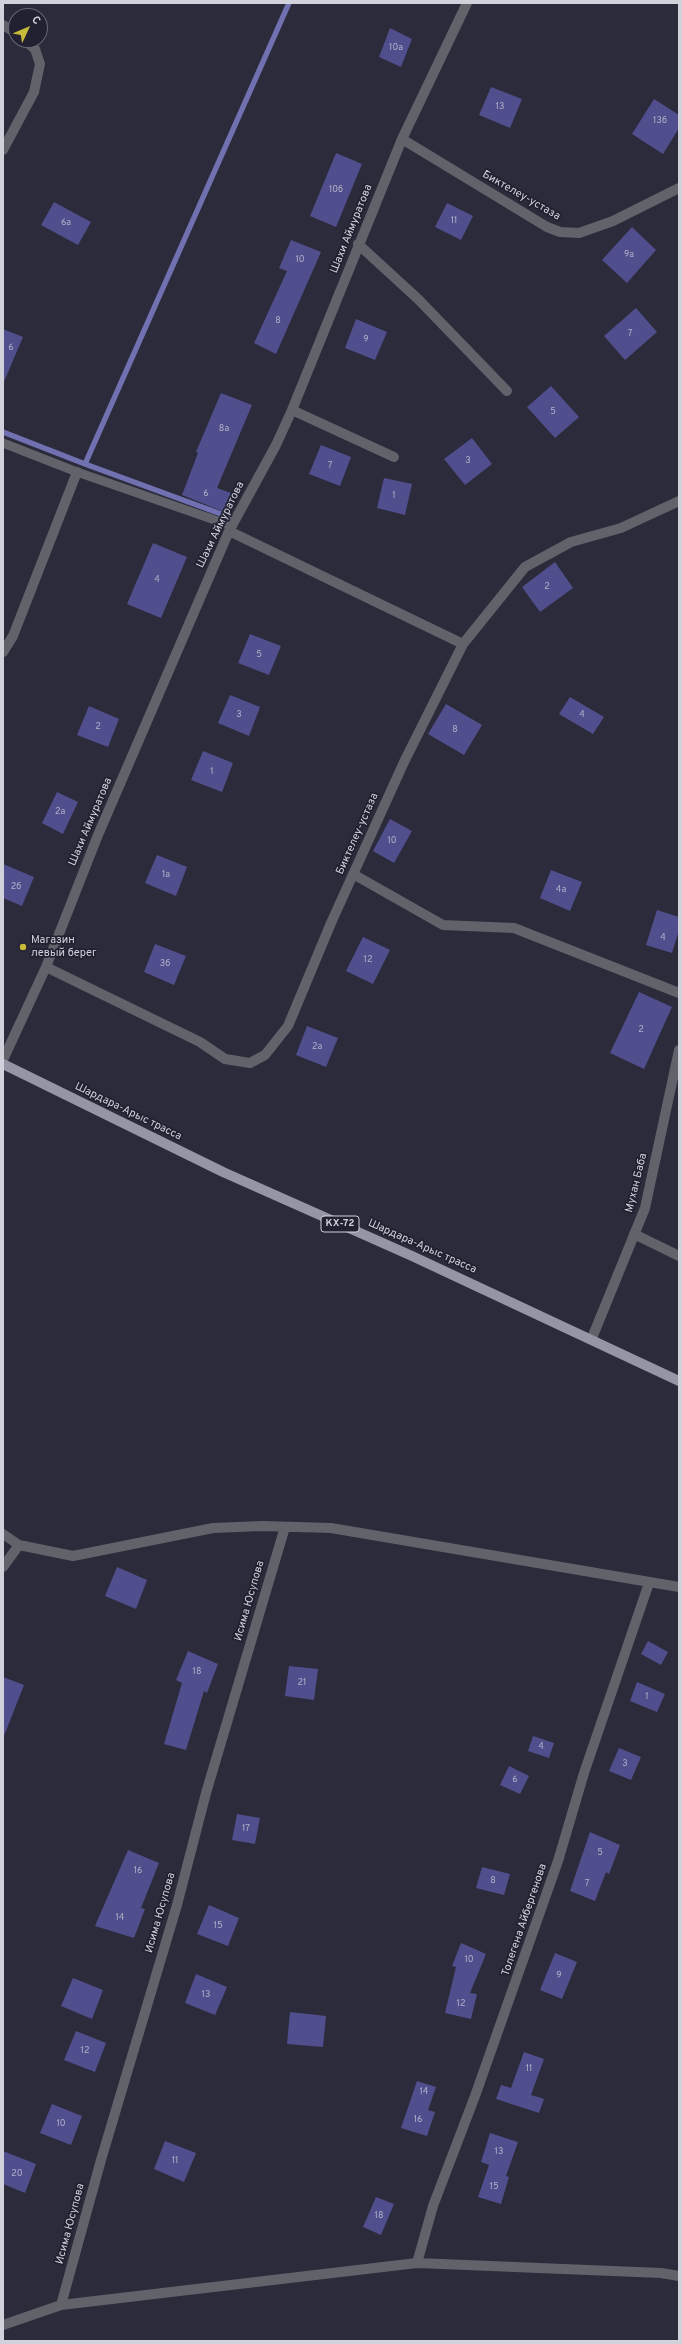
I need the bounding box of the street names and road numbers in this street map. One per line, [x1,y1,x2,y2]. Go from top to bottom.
street label: Биктелеу-устаза [480,168,562,224]
street label: Шахи Аймуратова [328,183,376,275]
street label: Шахи Аймуратова [194,480,248,570]
street label: Шахи Аймуратова [66,776,116,868]
street label: Биктелеу-устаза [334,791,382,877]
street label: Шардара-Арыс трасса [72,1080,184,1144]
street label: Мухан Баба [623,1152,651,1214]
road number: КХ-72 [321,1216,359,1232]
street label: Шардара-Арыс трасса [366,1217,478,1277]
street label: Исима Юсупова [232,1559,268,1643]
street label: Толегена Айбергенова [500,1862,550,1978]
street label: Исима Юсупова [143,1871,179,1955]
street label: Исима Юсупова [54,2182,88,2266]

